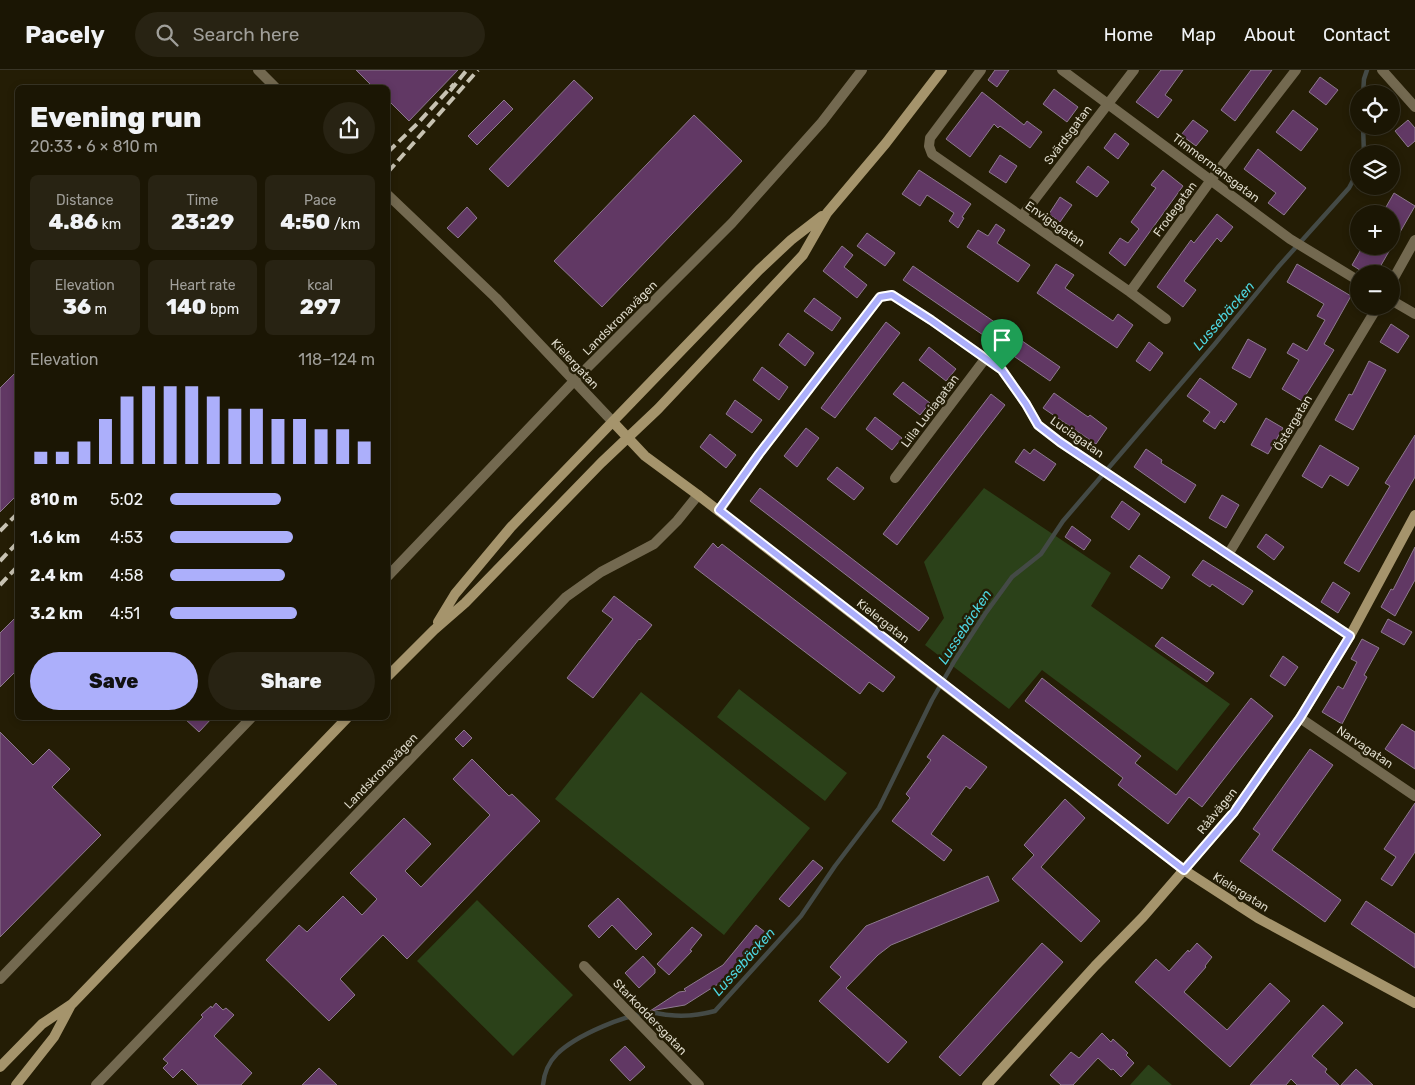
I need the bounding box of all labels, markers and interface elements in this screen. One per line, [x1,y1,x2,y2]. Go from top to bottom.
search box [135,12,485,57]
text: Pacely [25,21,105,49]
icon: search [153,21,181,49]
text: Search here [193,23,299,46]
text: Home [1104,24,1153,46]
text: Map [1181,24,1216,46]
text: About [1244,24,1295,46]
text: Contact [1323,24,1390,46]
map controls [1350,85,1400,315]
button: locate [1350,85,1400,135]
text: Evening run [30,101,201,134]
button: share [323,102,375,154]
street label: Svärdsgatan [1041,103,1095,167]
street label: Timmermansgatan [1170,131,1262,205]
text: 20:33 · 6 × 810 m [30,137,158,156]
button: layers [1350,145,1400,195]
street label: Frodegatan [1150,179,1200,239]
text: Distance [56,192,114,209]
text: Time [187,192,218,209]
text: Pace [304,192,336,209]
street label: Envigsgatan [1023,198,1087,250]
button: + [1350,205,1400,255]
text: 4.86 [48,209,98,234]
text: 23:29 [171,209,234,234]
text: 4:50 [280,209,330,234]
text: km [98,216,121,233]
text: /km [330,216,360,233]
button: − [1350,265,1400,315]
text: Elevation [55,277,115,294]
text: Heart rate [170,277,235,294]
text: kcal [307,277,333,294]
street label: Landskronavägen [580,278,660,358]
water label: Lussebäcken [1190,278,1258,354]
text: 36 [63,294,91,319]
text: 140 [166,294,207,319]
text: 297 [300,294,341,319]
text: m [91,301,107,318]
text: bpm [207,301,239,318]
pin [981,319,1023,370]
icon: arrive [988,326,1016,354]
street label: Kielergatan [548,336,602,392]
text: Elevation [30,350,99,369]
text: 118–124 m [298,350,375,369]
street label: Lilla Luciagatan [898,372,962,450]
street label: Östergatan [1271,393,1315,453]
street label: Luciagatan [1047,413,1107,461]
text: 810 m [30,490,78,509]
text: 5:02 [110,490,143,509]
text: 1.6 km [30,528,80,547]
text: 4:53 [110,528,143,547]
text: 2.4 km [30,566,83,585]
text: 4:58 [110,566,144,585]
water label: Lussebäcken [935,587,995,667]
street label: Kielergatan [854,596,912,646]
text: 3.2 km [30,604,83,623]
text: 4:51 [110,604,140,623]
button: Save [30,652,198,710]
button: Share [208,652,375,710]
street label: Narvagatan [1334,723,1396,771]
street label: Landskronavägen [341,730,421,812]
street label: Rååvägen [1194,785,1240,837]
street label: Kielergatan [1210,869,1272,915]
water label: Lussebäcken [709,925,779,999]
street label: Starkoddersgatan [610,976,690,1058]

